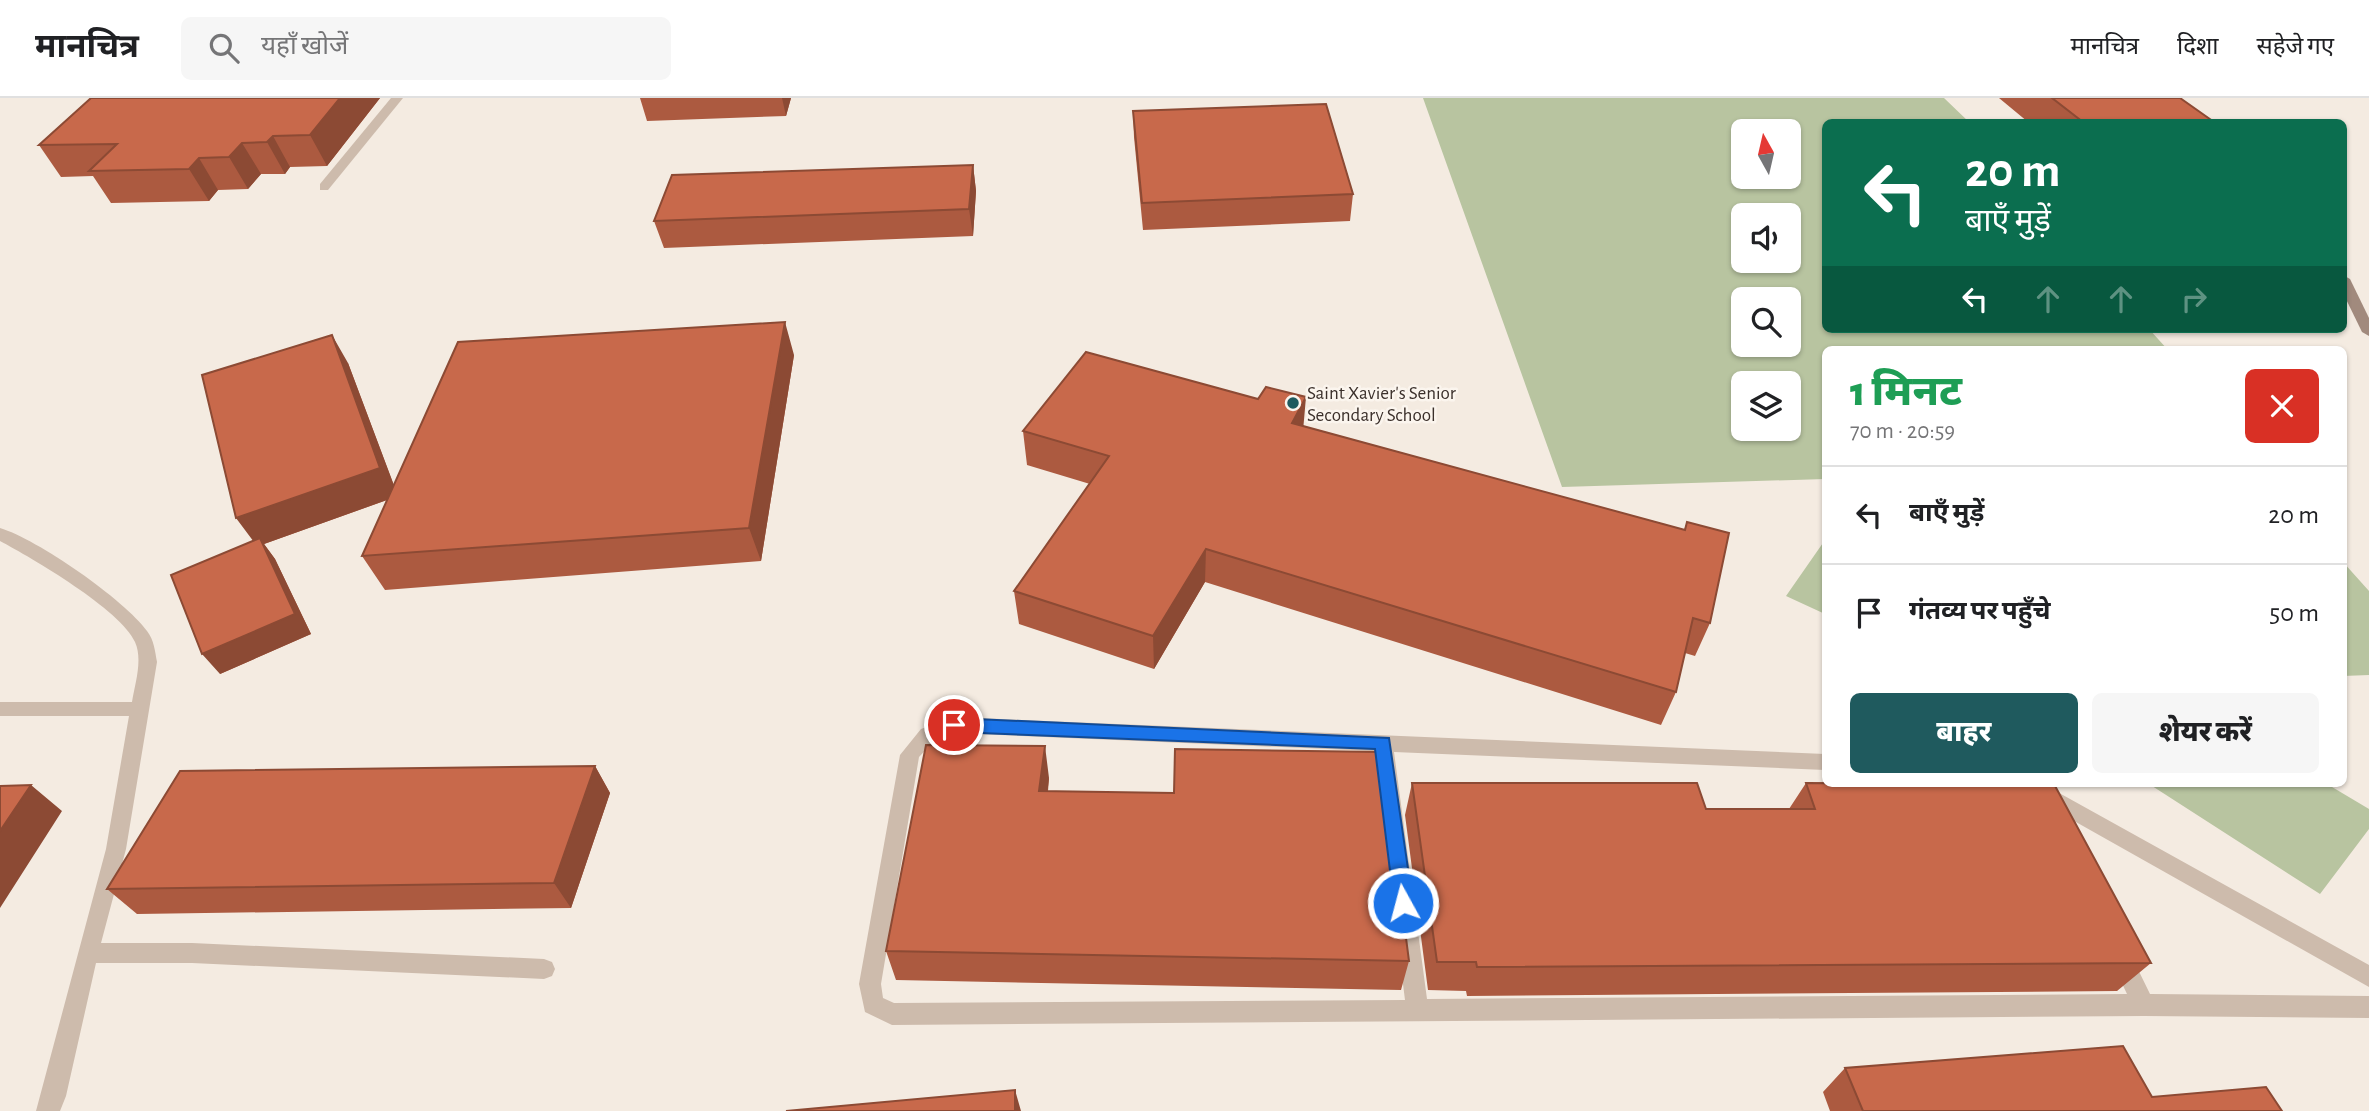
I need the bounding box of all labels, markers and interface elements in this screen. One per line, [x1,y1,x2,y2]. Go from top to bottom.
search box [181,17,671,80]
icon: search [205,29,243,67]
text: मानचित्र [35,31,139,64]
text: यहाँ खोजें [261,33,348,59]
text: मानचित्र [2070,35,2139,59]
text: दिशा [2177,35,2218,59]
text: सहेजे गए [2256,35,2334,59]
north arrow [1731,119,1801,189]
map controls [1731,119,1801,441]
icon: left [1850,147,1941,238]
text: 20 m [1965,147,2061,196]
button: sound [1731,203,1801,273]
text: बाएँ मुड़ें [1965,205,2051,237]
icon: left [1956,280,1994,318]
icon: ahead [2029,280,2067,318]
icon: ahead [2102,280,2140,318]
icon: right [2175,280,2213,318]
button: search [1731,287,1801,357]
button: close [2245,369,2319,443]
button: layers [1731,371,1801,441]
text: 1 मिनट [1850,371,1962,413]
place label: Saint Xavier's Senior Secondary School [1307,384,1456,425]
marker: Saint Xavier's Senior Secondary School [1285,395,1301,411]
text: 70 m · 20:59 [1850,420,1955,443]
icon: left [1850,496,1888,534]
text: बाएँ मुड़ें [1909,500,1984,526]
text: 20 m [2268,502,2319,528]
icon: arrive [1850,594,1888,632]
text: गंतव्य पर पहुँचे [1909,598,2051,624]
text: 50 m [2269,600,2319,626]
button: बाहर [1850,693,2078,773]
button: शेयर करें [2092,693,2319,773]
pin [924,695,984,755]
icon: arrive [935,706,973,744]
position arrow [1366,866,1440,940]

